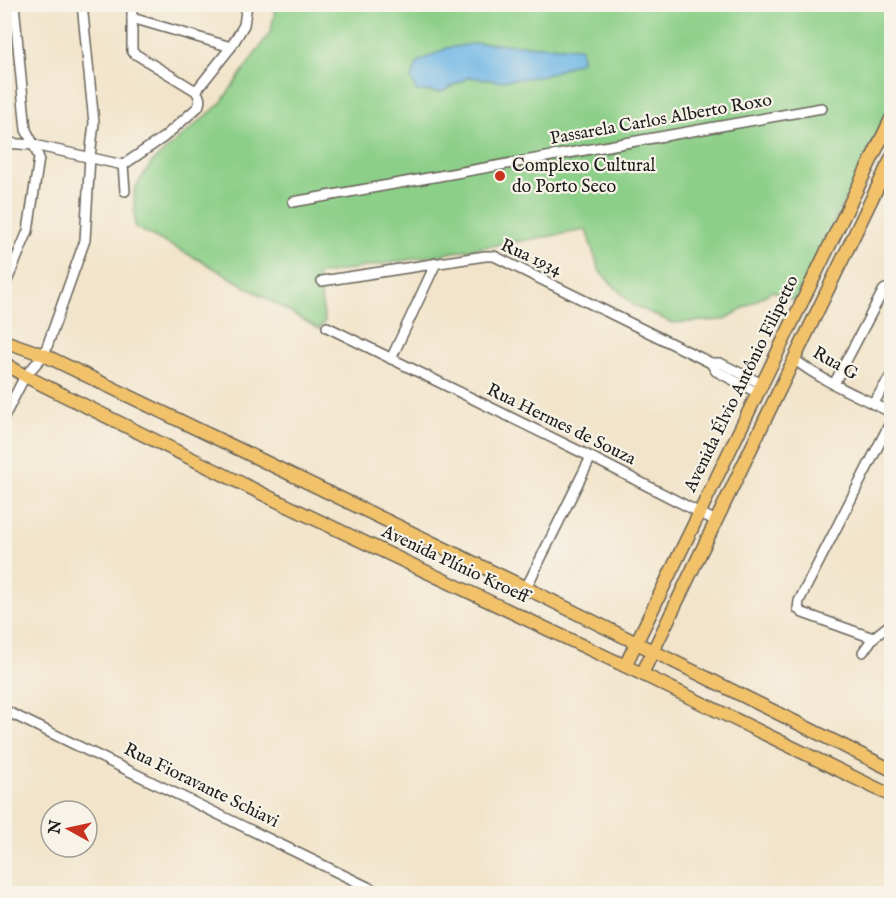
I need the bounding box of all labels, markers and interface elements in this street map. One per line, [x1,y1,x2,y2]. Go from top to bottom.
street label: Passarela Carlos Alberto Roxo [548,89,774,151]
place label: Complexo Cultural do Porto Seco [512,155,655,199]
marker: Complexo Cultural do Porto Seco [493,169,507,183]
street label: Rua 1934 [497,234,565,282]
street label: Avenida Élvio Antônio Filipetto [677,271,805,497]
street label: Rua G [808,342,863,387]
street label: Rua Hermes de Souza [483,379,640,471]
street label: Avenida Plínio Kroeff [377,520,534,610]
street label: Rua Fioravante Schiavi [120,738,283,834]
north arrow [39,799,99,859]
text: N [45,819,67,836]

